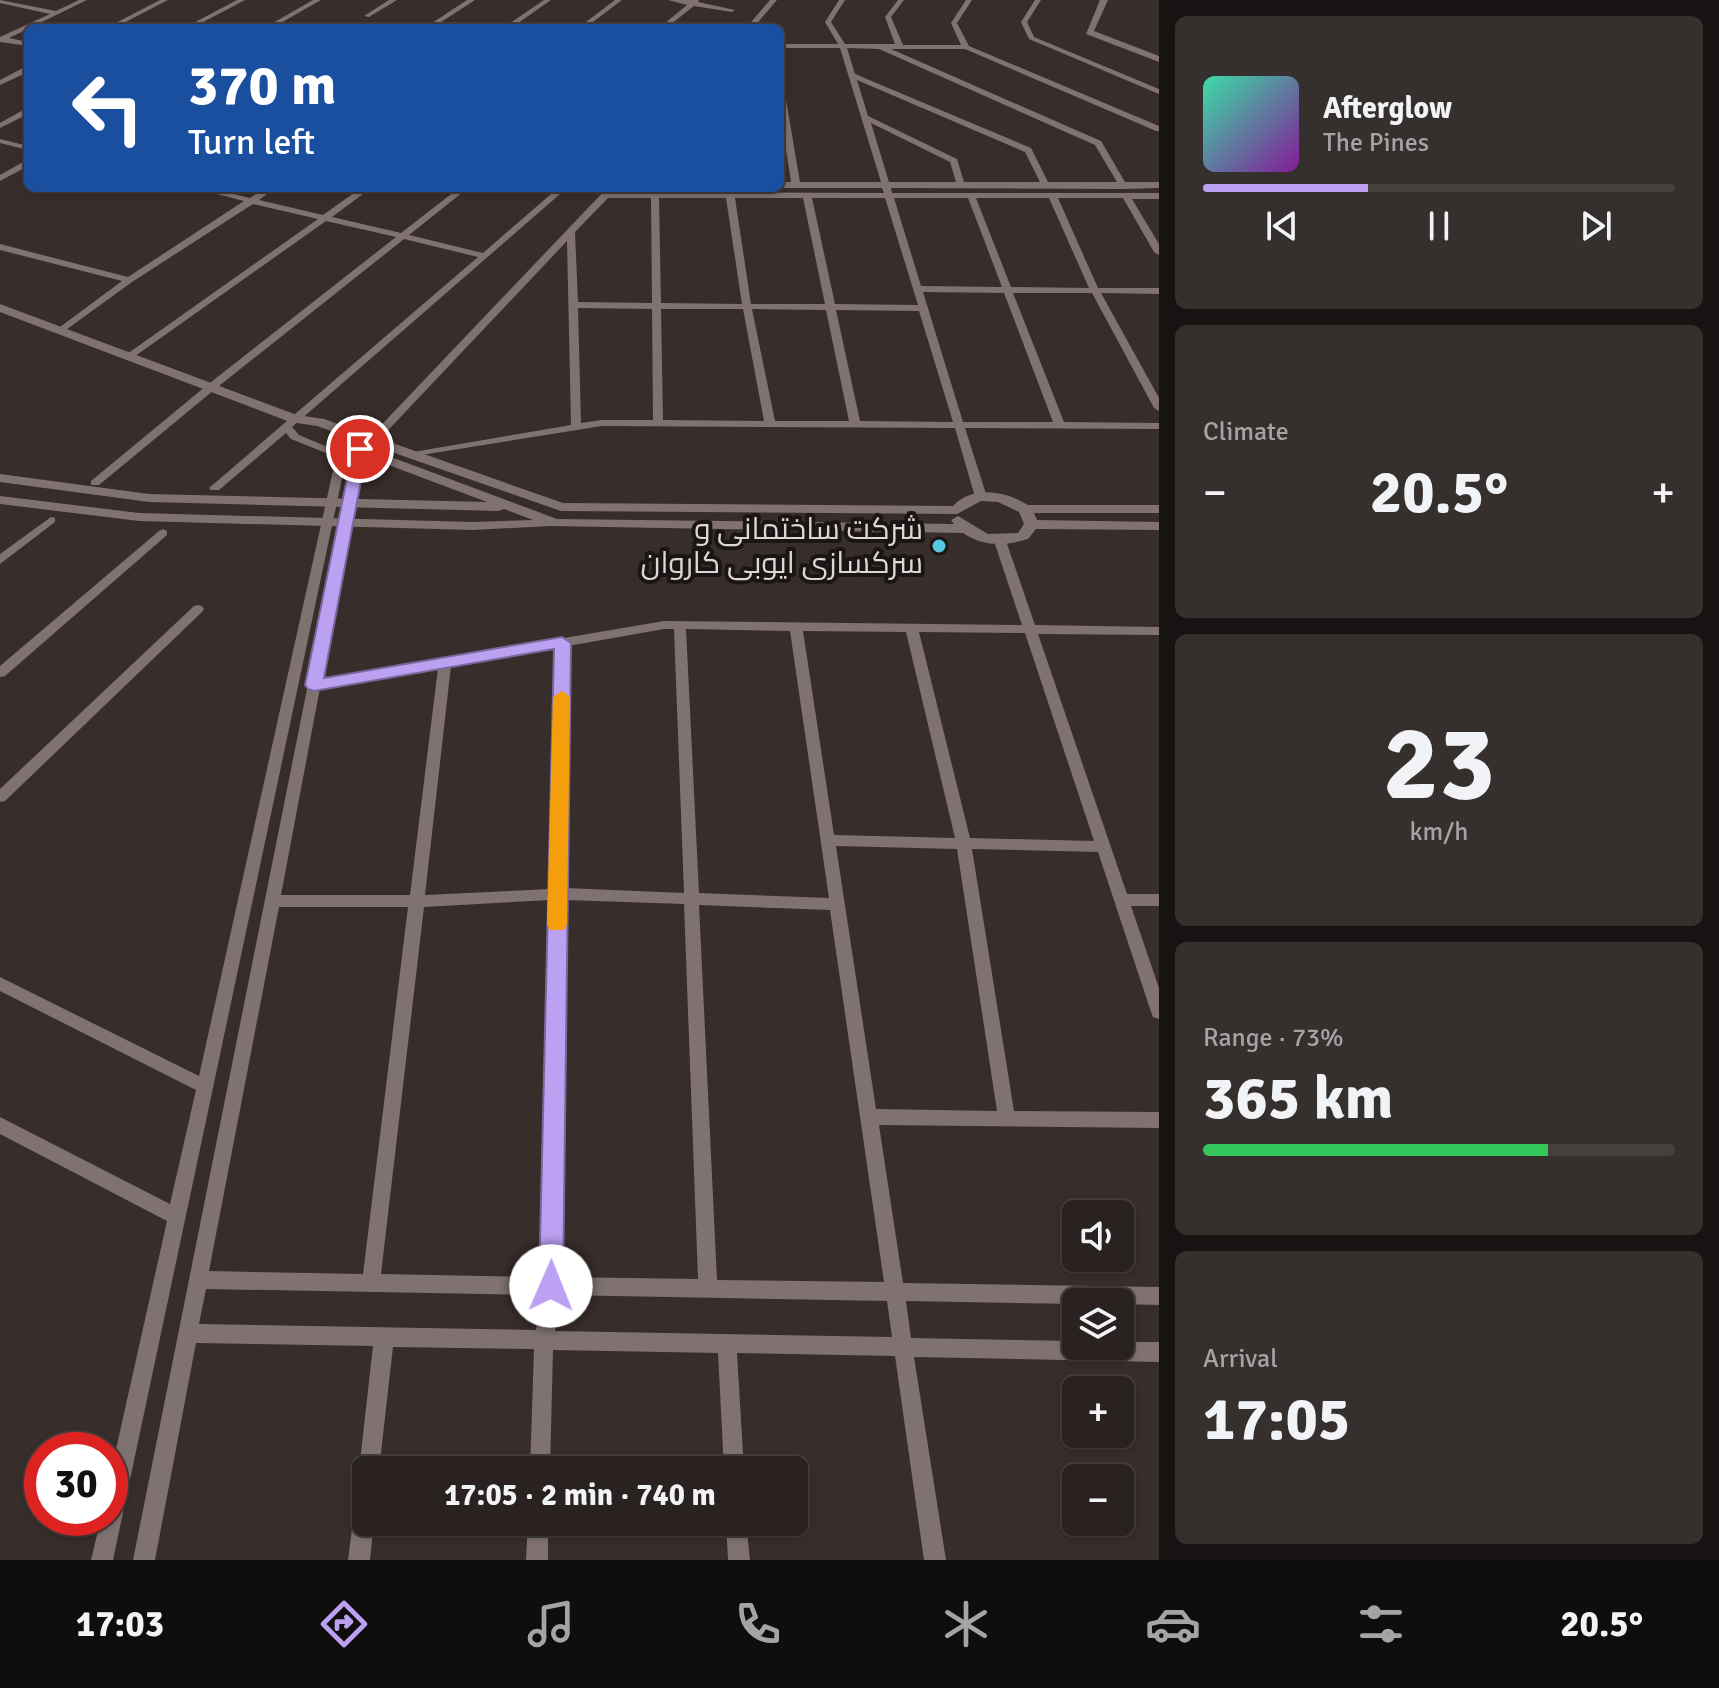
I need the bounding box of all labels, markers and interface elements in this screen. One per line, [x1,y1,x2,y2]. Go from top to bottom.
text: 370 m [188,51,336,120]
icon: left [56,56,160,160]
text: Afterglow [1323,90,1452,127]
text: Turn left [188,120,315,165]
text: The Pines [1323,127,1429,159]
icon: previous [1260,204,1304,248]
icon: pause [1417,204,1461,248]
icon: next [1574,204,1618,248]
pin [326,415,394,483]
text: Climate [1203,416,1289,448]
icon: arrive [338,427,382,471]
text: 20.5° [1370,456,1508,530]
text: − [1203,466,1227,520]
text: + [1651,466,1675,520]
place label: شرکت ساختمانی و سرکسازی ایوبی کاروان [640,511,923,582]
marker: شرکت ساختمانی و سرکسازی ایوبی کاروان [930,537,948,555]
text: 23 [1383,700,1495,828]
text: km/h [1410,816,1468,848]
text: Range · 73% [1203,1022,1344,1054]
text: 365 km [1203,1062,1393,1136]
map controls [1062,1200,1134,1536]
button: sound [1062,1200,1134,1272]
position arrow [509,1244,593,1328]
button: layers [1062,1288,1134,1360]
text: Arrival [1203,1343,1278,1375]
button: + [1062,1376,1134,1448]
text: 17:05 [1203,1383,1350,1457]
speed limit sign: 30 [24,1432,128,1536]
button: − [1062,1464,1134,1536]
text: 17:05 · 2 min · 740 m [444,1477,716,1514]
icon: directions [316,1596,372,1652]
icon: music [523,1596,579,1652]
icon: phone [730,1596,786,1652]
icon: climate [938,1596,994,1652]
icon: car [1145,1596,1201,1652]
icon: filters [1353,1596,1409,1652]
text: 17:03 [76,1602,164,1647]
text: 20.5° [1560,1602,1643,1647]

